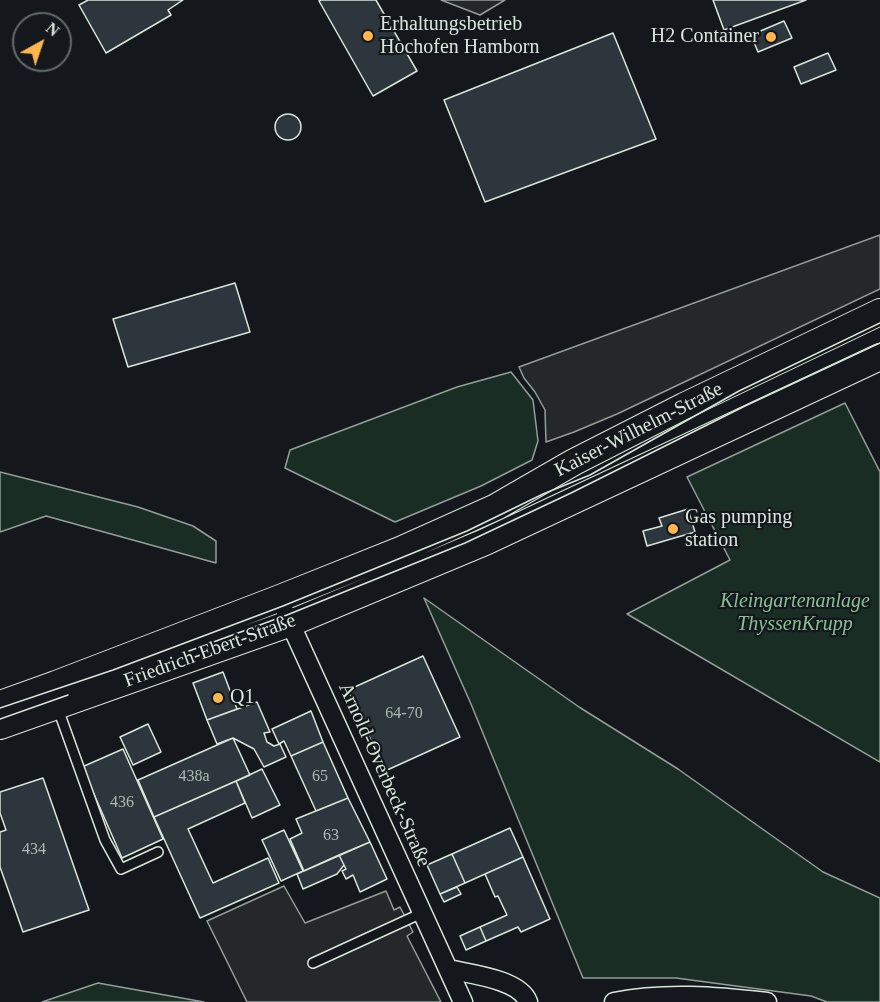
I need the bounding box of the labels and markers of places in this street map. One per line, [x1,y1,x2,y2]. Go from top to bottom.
place label: Erhaltungsbetrieb Hochofen Hamborn [380,13,539,60]
place label: H2 Container [651,25,759,49]
marker: Erhaltungsbetrieb Hochofen Hamborn [361,29,375,43]
marker: H2 Container [764,30,778,44]
place label: Gas pumping station [685,506,792,553]
marker: Gas pumping station [666,522,680,536]
place label: Q1 [230,686,254,710]
marker: Q1 [211,691,225,705]

